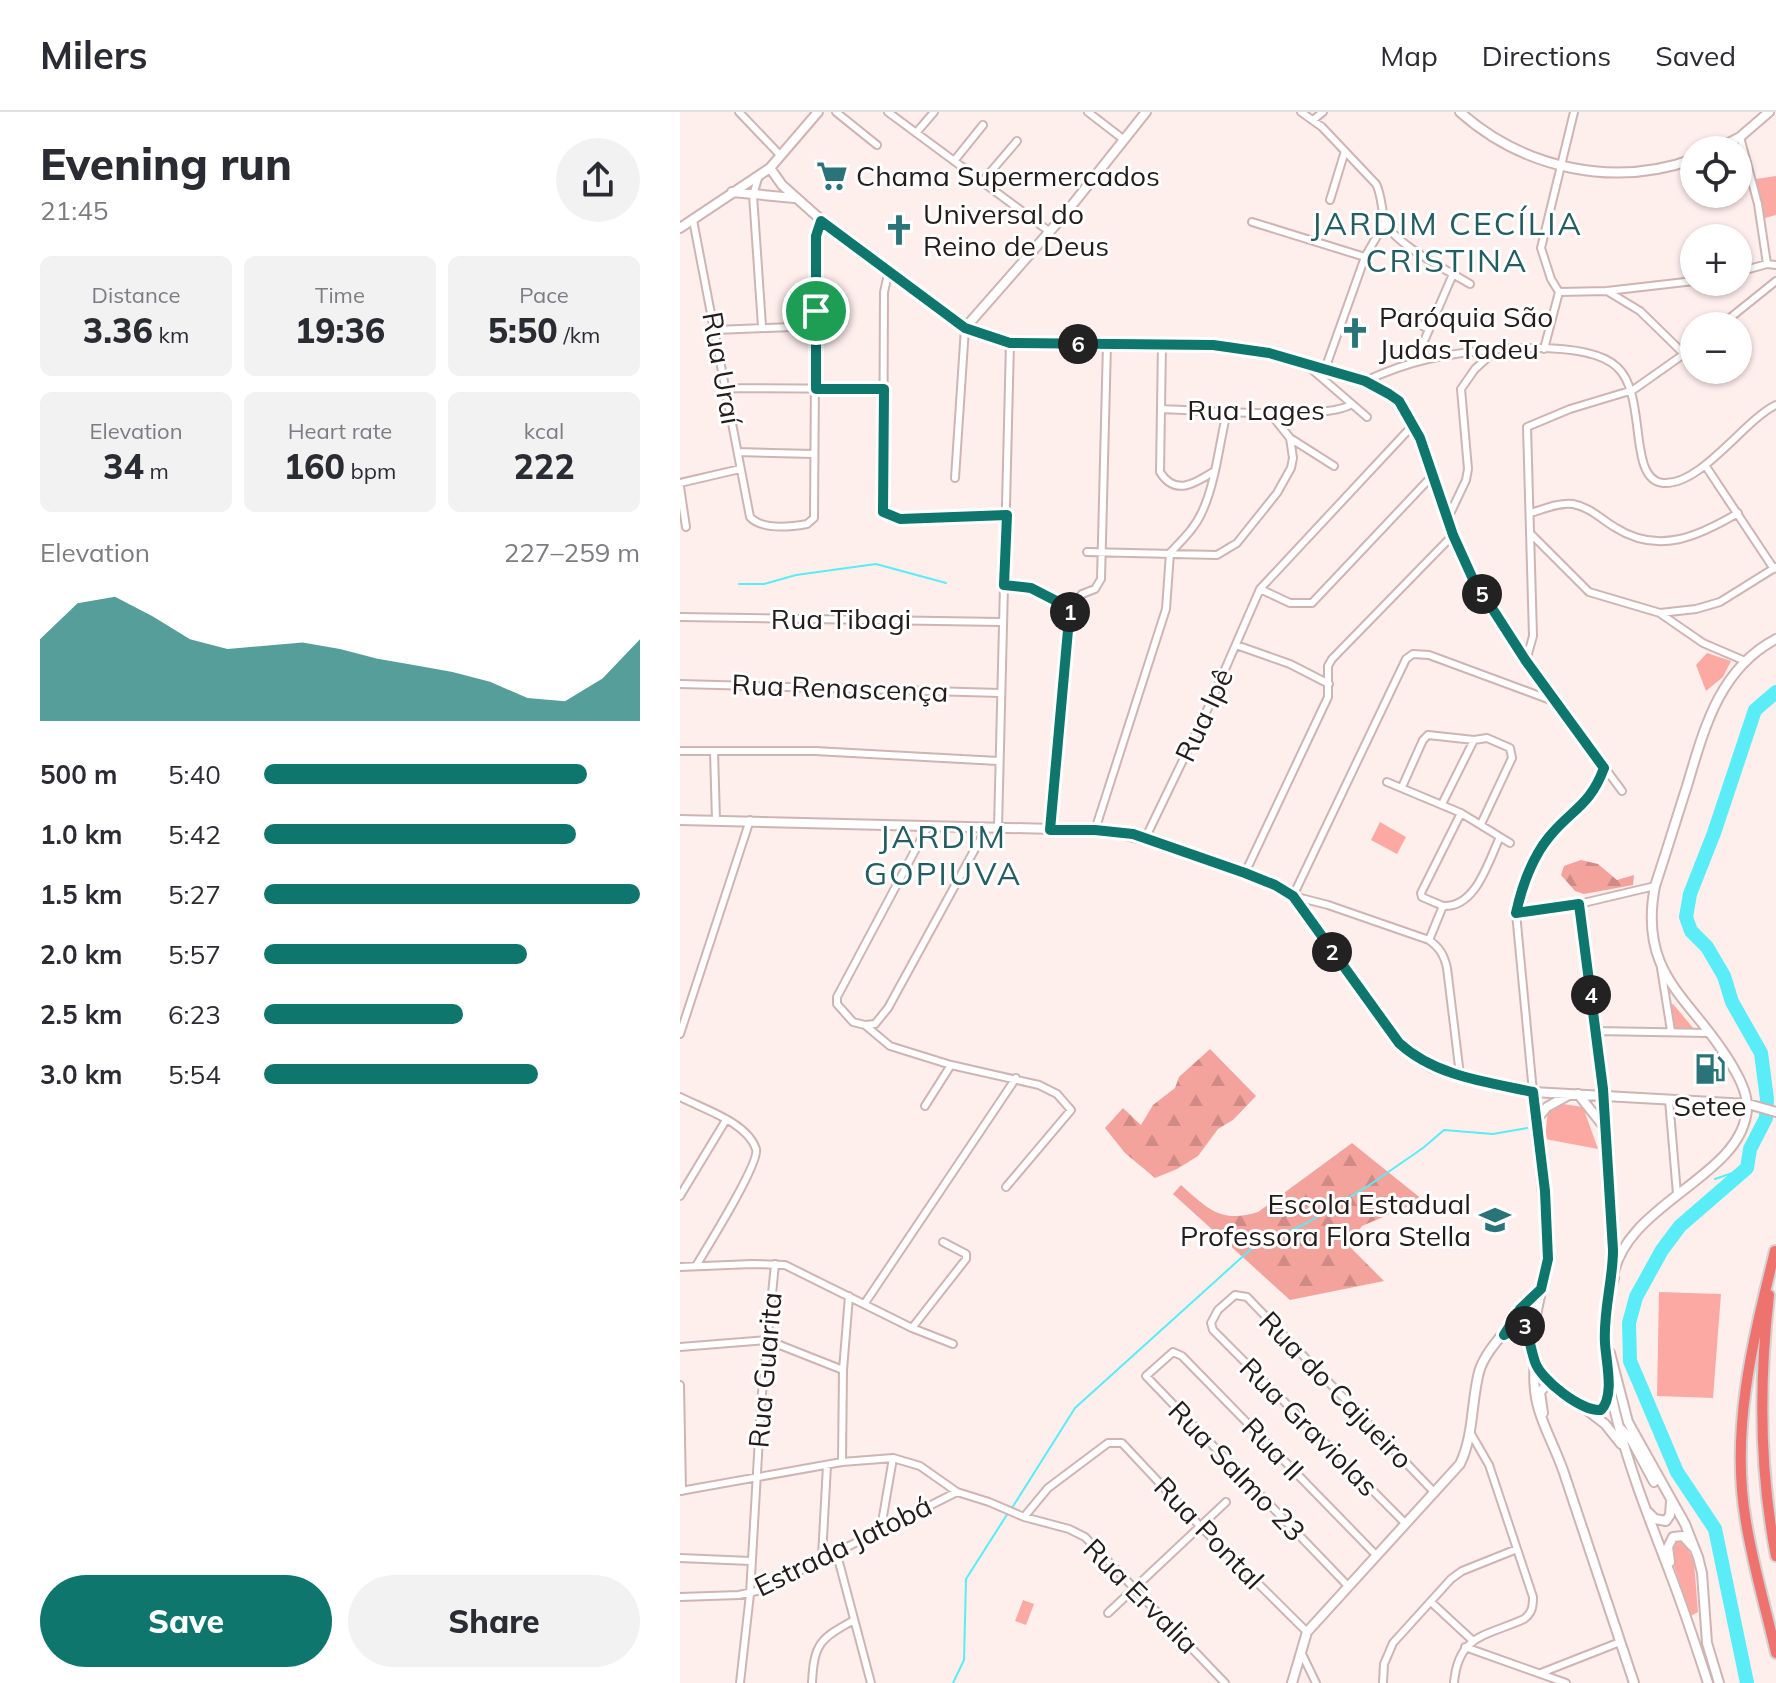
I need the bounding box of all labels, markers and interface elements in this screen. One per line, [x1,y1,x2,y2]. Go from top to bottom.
text: Milers [40,31,148,79]
text: Map [1380,38,1438,73]
text: Directions [1482,38,1611,73]
text: Saved [1655,38,1736,73]
text: Evening run [40,136,292,191]
map controls [1680,136,1752,384]
button: locate [1680,136,1752,208]
button: share [556,138,640,222]
place label: Chama Supermercados [856,158,1160,193]
supermarket icon: Chama Supermercados [815,159,849,193]
text: 21:45 [40,194,108,227]
place label: Universal do Reino de Deus [923,196,1109,263]
district label: JARDIM CECÍLIA CRISTINA [1311,203,1583,280]
church icon: Universal do Reino de Deus [882,213,916,247]
button: + [1680,224,1752,296]
pin [782,277,850,345]
text: Distance [92,281,180,309]
text: Time [315,281,365,309]
text: Pace [519,281,569,309]
icon: arrive [794,289,838,333]
place label: Paróquia São Judas Tadeu [1379,299,1553,366]
text: 3.36 [83,309,153,352]
text: 19:36 [295,309,385,352]
text: 5:50 [488,309,558,352]
street label: Rua Uraí [695,309,750,428]
button: − [1680,312,1752,384]
church icon: Paróquia São Judas Tadeu [1338,316,1372,350]
text: km [153,321,189,349]
text: /km [558,321,600,349]
pin: 6 [1058,324,1098,364]
text: 6 [1071,330,1085,358]
street label: Rua Lages [1187,392,1325,427]
text: Elevation [89,417,183,445]
text: Heart rate [288,417,392,445]
text: kcal [524,417,564,445]
text: 34 [103,445,144,488]
text: 160 [284,445,345,488]
text: 222 [513,445,575,488]
text: m [144,457,169,485]
text: bpm [345,457,396,485]
text: Elevation [40,536,150,569]
text: 227–259 m [504,536,640,569]
pin: 5 [1462,574,1502,614]
text: 5 [1475,580,1489,608]
pin: 1 [1050,592,1090,632]
text: 1 [1063,598,1077,626]
street label: Rua Tibagi [771,601,911,636]
street label: Rua Ipê [1167,663,1240,767]
street label: Rua Renascença [731,666,949,709]
text: 500 m [40,758,117,791]
text: 5:40 [168,758,221,791]
district label: JARDIM GOPIUVA [864,816,1022,893]
text: 1.0 km [40,818,123,851]
text: 5:42 [168,818,221,851]
text: 1.5 km [40,878,123,911]
text: 5:27 [168,878,221,911]
pin: 2 [1312,932,1352,972]
text: 2.0 km [40,938,123,971]
text: 5:57 [168,938,221,971]
text: 2 [1325,938,1339,966]
pin: 4 [1571,975,1611,1015]
text: 4 [1584,981,1598,1009]
text: 2.5 km [40,998,123,1031]
text: 6:23 [168,998,221,1031]
fuel station icon: Setee [1693,1052,1727,1086]
text: 3.0 km [40,1058,123,1091]
text: 5:54 [168,1058,221,1091]
place label: Setee [1674,1088,1746,1123]
place label: Escola Estadual Professora Flora Stella [1180,1186,1471,1253]
school or university icon: Escola Estadual Professora Flora Stella [1478,1203,1512,1237]
street label: Rua Guarita [740,1290,789,1449]
street label: Rua do Cajueiro [1252,1303,1420,1476]
pin: 3 [1505,1306,1545,1346]
text: 3 [1518,1312,1532,1340]
street label: Rua Graviolas [1233,1350,1386,1503]
street label: Rua Salmo 23 [1162,1393,1313,1548]
street label: Rua II [1235,1410,1312,1487]
street label: Rua Pontal [1147,1469,1272,1596]
street label: Estrada Jatobá [748,1488,937,1604]
street label: Rua Ervalia [1076,1531,1206,1661]
button: Save [40,1575,332,1667]
button: Share [348,1575,640,1667]

